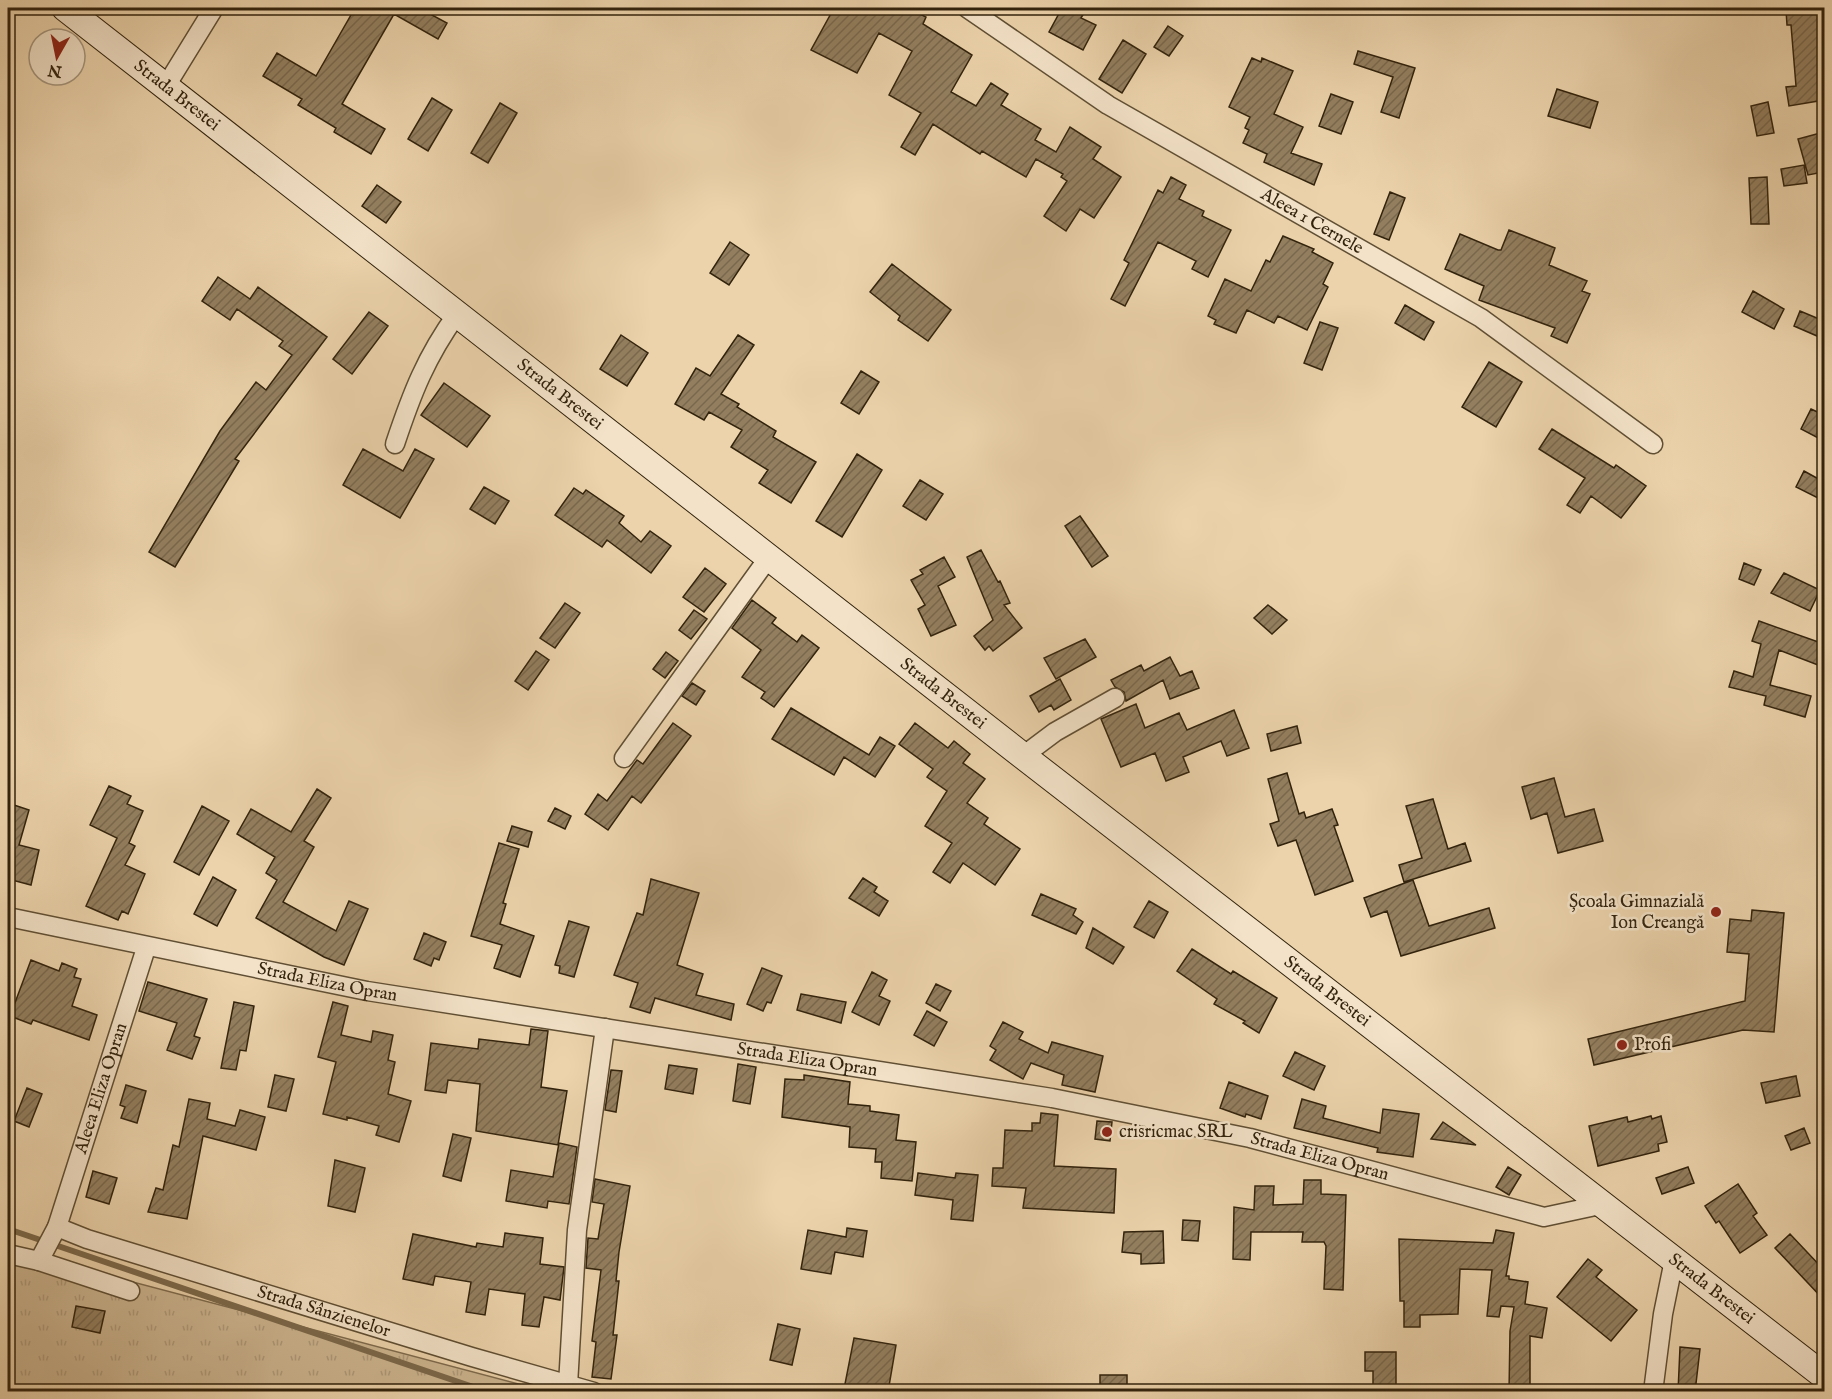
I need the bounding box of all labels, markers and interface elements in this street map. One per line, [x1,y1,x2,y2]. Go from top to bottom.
north arrow [27,27,87,87]
street label: Strada Brestei [129,54,225,136]
text: N [46,59,64,81]
street label: Aleea 1 Cernele [1256,183,1367,260]
street label: Strada Brestei [512,354,608,436]
street label: Strada Brestei [895,653,991,735]
place label: Școala Gimnazială Ion Creangă [1569,891,1704,935]
marker: Școala Gimnazială Ion Creangă [1709,905,1723,919]
street label: Strada Brestei [1279,951,1375,1032]
street label: Strada Eliza Opran [255,957,399,1007]
street label: Aleea Eliza Opran [69,1020,133,1158]
place label: Profi [1634,1034,1671,1057]
street label: Strada Eliza Opran [735,1037,879,1082]
marker: Profi [1615,1038,1629,1052]
place label: crisricmac SRL [1119,1121,1233,1144]
marker: crisricmac SRL [1100,1125,1114,1139]
street label: Strada Eliza Opran [1248,1127,1392,1186]
street label: Strada Brestei [1663,1248,1760,1330]
street label: Strada Sânzienelor [254,1280,394,1343]

